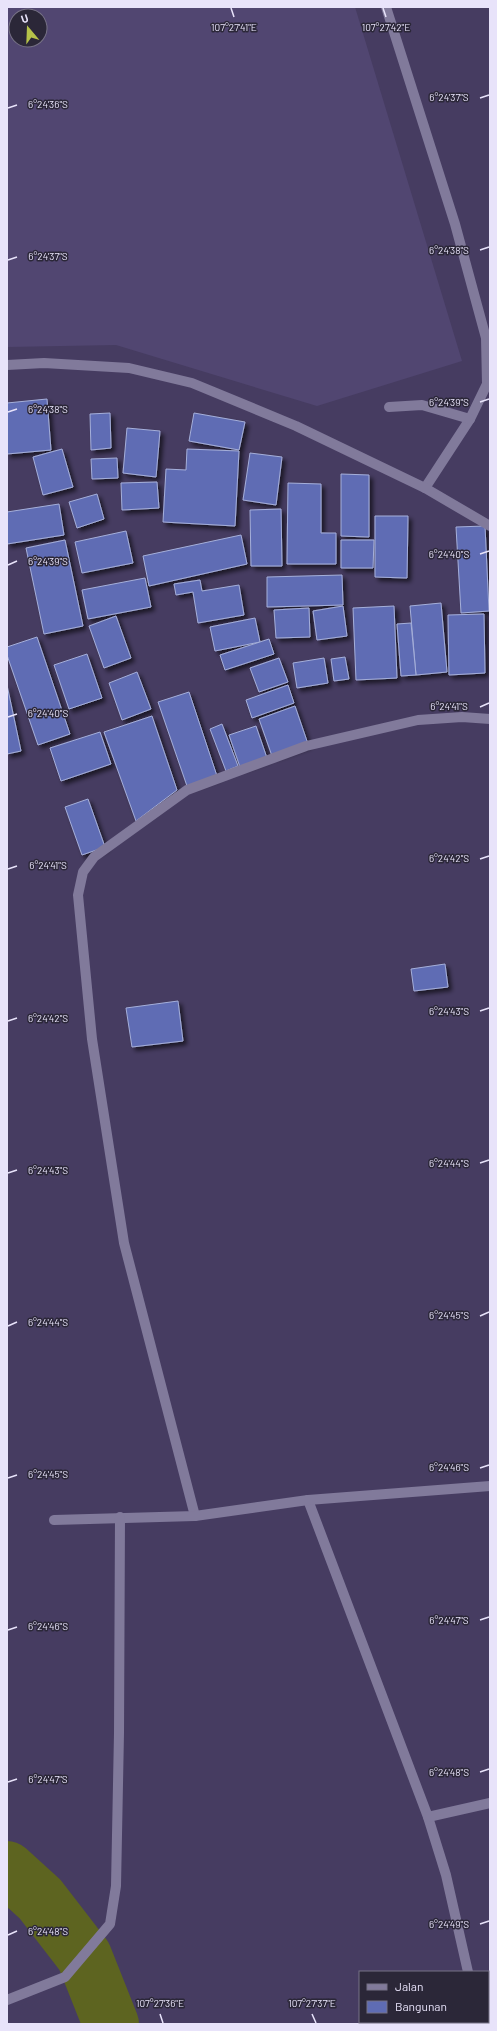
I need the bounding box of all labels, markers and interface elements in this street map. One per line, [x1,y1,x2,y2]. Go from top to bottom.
north arrow [8,8,48,48]
text: U [19,11,30,25]
text: 107°27'41"E [211,21,257,33]
text: 107°27'42"E [362,21,410,33]
text: 6°24'37"S [429,91,469,103]
text: 6°24'36"S [28,98,68,110]
text: 6°24'38"S [429,244,469,256]
text: 6°24'37"S [28,250,68,262]
text: 6°24'39"S [429,396,469,408]
text: 6°24'38"S [28,403,68,415]
text: 6°24'40"S [429,548,469,560]
text: 6°24'39"S [28,555,68,567]
text: 6°24'41"S [430,700,468,712]
text: 6°24'40"S [28,707,68,719]
text: 6°24'42"S [429,852,469,864]
text: 6°24'41"S [29,859,67,871]
text: 6°24'43"S [429,1005,469,1017]
text: 6°24'42"S [28,1012,68,1024]
text: 6°24'44"S [429,1157,469,1169]
text: 6°24'43"S [28,1164,68,1176]
text: 6°24'45"S [429,1309,469,1321]
text: 6°24'44"S [28,1316,68,1328]
text: 6°24'46"S [429,1461,469,1473]
text: 6°24'45"S [28,1468,68,1480]
text: 6°24'47"S [429,1614,469,1626]
text: 6°24'46"S [28,1620,68,1632]
text: 6°24'48"S [429,1766,469,1778]
text: 6°24'47"S [28,1773,68,1785]
text: 6°24'49"S [429,1918,469,1930]
text: 6°24'48"S [28,1925,68,1937]
legend [359,1971,489,2023]
text: Jalan [395,1979,423,1993]
text: 107°27'36"E [136,1997,184,2009]
text: 107°27'37"E [288,1997,336,2009]
text: Bangunan [395,1999,447,2013]

